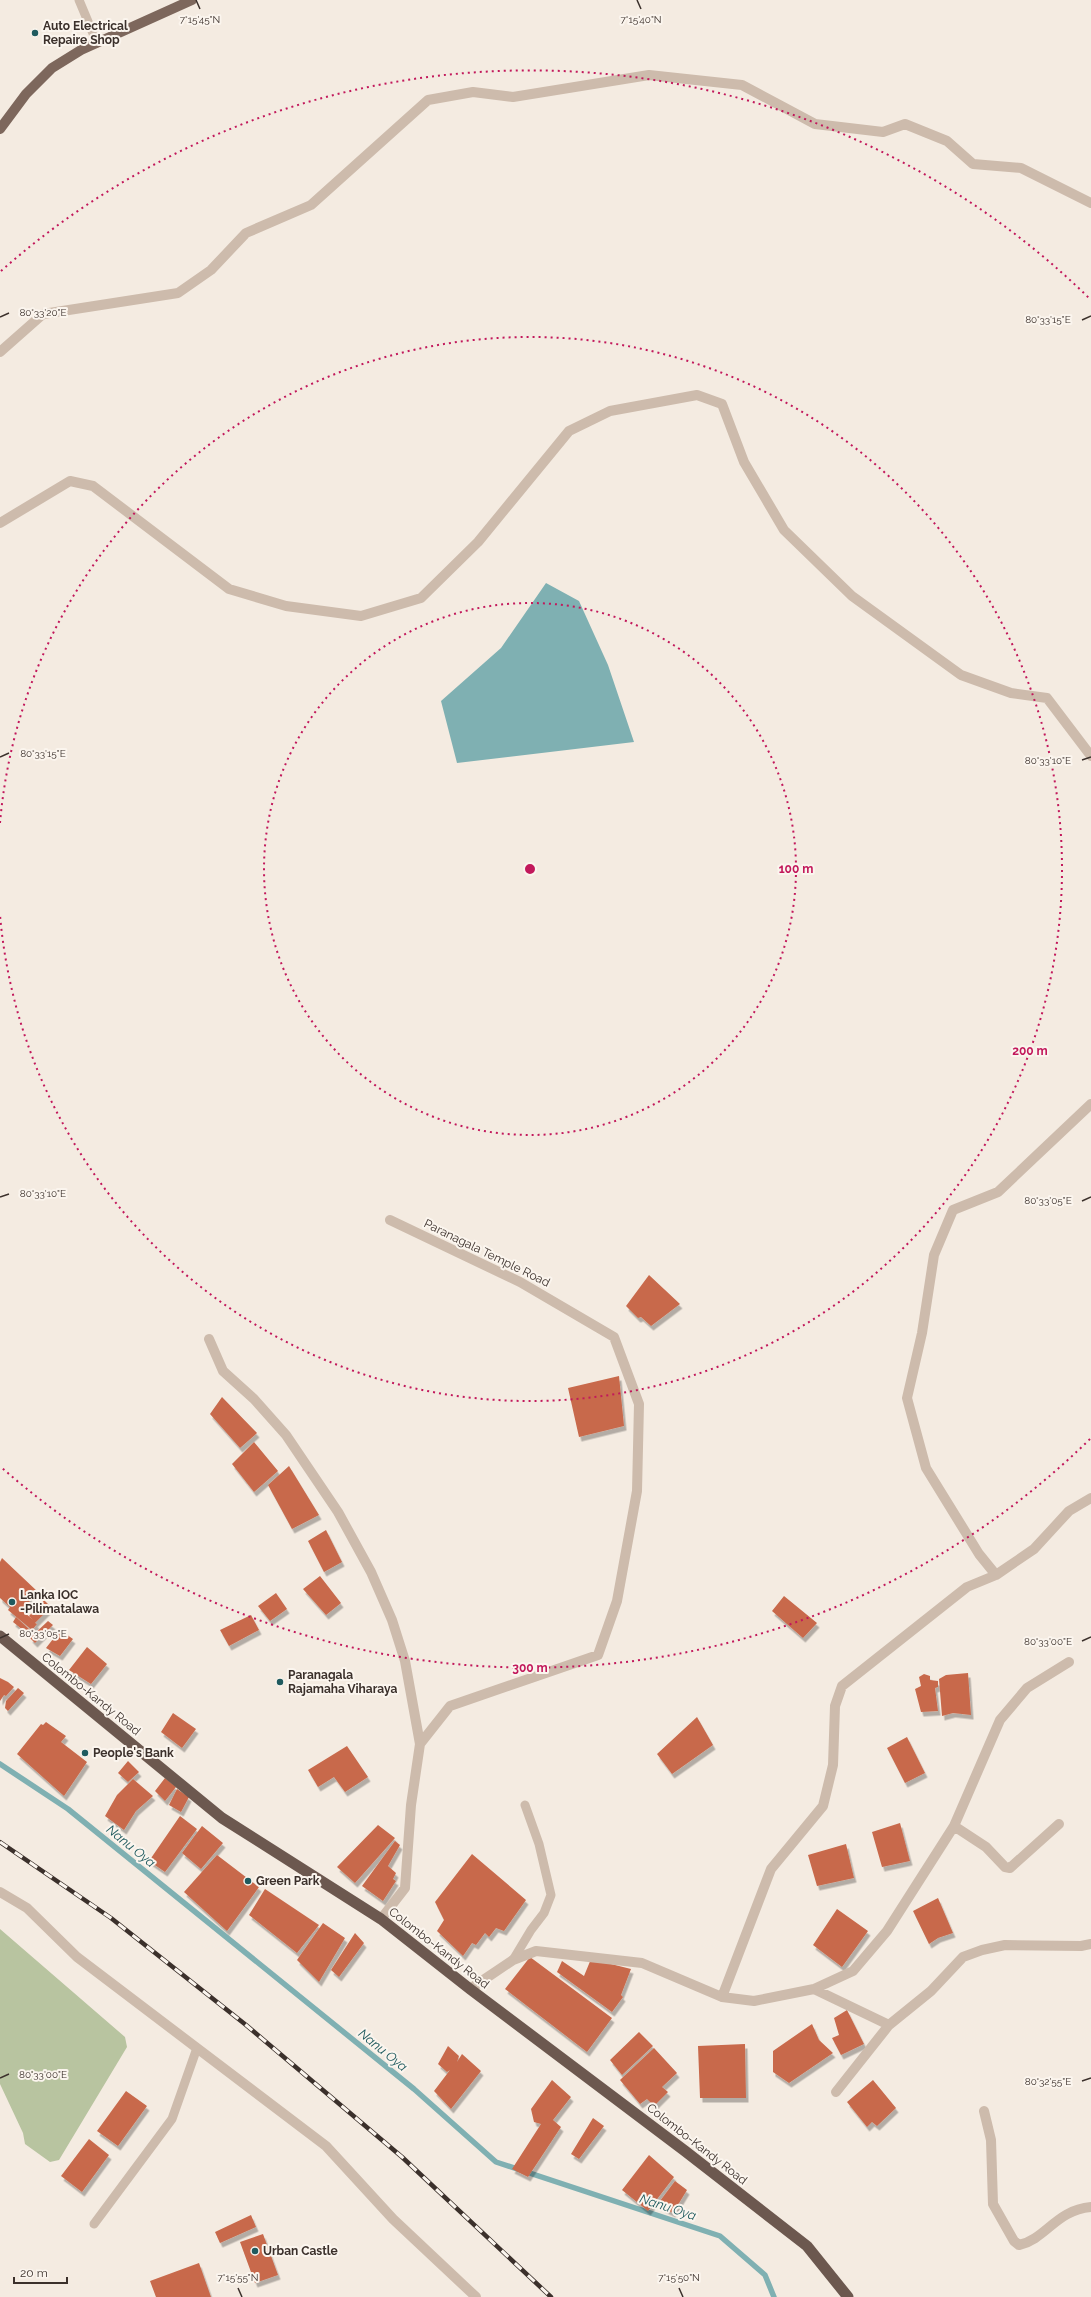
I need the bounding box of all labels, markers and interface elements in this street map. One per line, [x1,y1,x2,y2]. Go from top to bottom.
text: 7°15'45"N [180,14,220,25]
text: 7°15'40"N [620,14,662,25]
place label: Auto Electrical Repaire Shop [43,19,128,47]
marker: Auto Electrical Repaire Shop [30,28,40,38]
text: 80°33'20"E [19,307,67,318]
text: 80°33'15"E [1025,314,1071,325]
text: 80°33'15"E [20,748,66,759]
text: 80°33'10"E [1025,755,1071,766]
centre of rings [523,862,537,876]
text: 100 m [779,862,813,876]
text: 200 m [1012,1044,1048,1058]
text: 80°33'10"E [20,1188,66,1199]
text: 80°33'05"E [1024,1195,1072,1206]
street label: Paranagala Temple Road [422,1216,552,1290]
place label: Lanka IOC -Pilimatalawa [20,1588,99,1616]
marker: Lanka IOC -Pilimatalawa [7,1597,17,1607]
text: 80°33'05"E [19,1628,67,1639]
text: 80°33'00"E [1024,1636,1072,1647]
street label: Colombo-Kandy Road [39,1650,143,1738]
text: 300 m [512,1661,548,1675]
place label: Paranagala Rajamaha Viharaya [288,1668,397,1696]
marker: Paranagala Rajamaha Viharaya [275,1677,285,1687]
place label: People's Bank [93,1746,174,1760]
marker: People's Bank [80,1748,90,1758]
water label: Nanu Oya [104,1822,159,1870]
place label: Green Park [256,1874,320,1888]
marker: Green Park [243,1876,253,1886]
street label: Colombo-Kandy Road [386,1905,492,1991]
water label: Nanu Oya [356,2026,411,2074]
text: 80°33'00"E [19,2069,67,2080]
text: 80°32'55"E [1025,2076,1071,2087]
street label: Colombo-Kandy Road [644,2101,750,2187]
water label: Nanu Oya [638,2191,698,2223]
place label: Urban Castle [263,2244,338,2258]
marker: Urban Castle [250,2246,260,2256]
scale bar [14,2259,67,2285]
text: 20 m [20,2266,48,2280]
text: 7°15'55"N [217,2272,259,2283]
text: 7°15'50"N [658,2272,700,2283]

